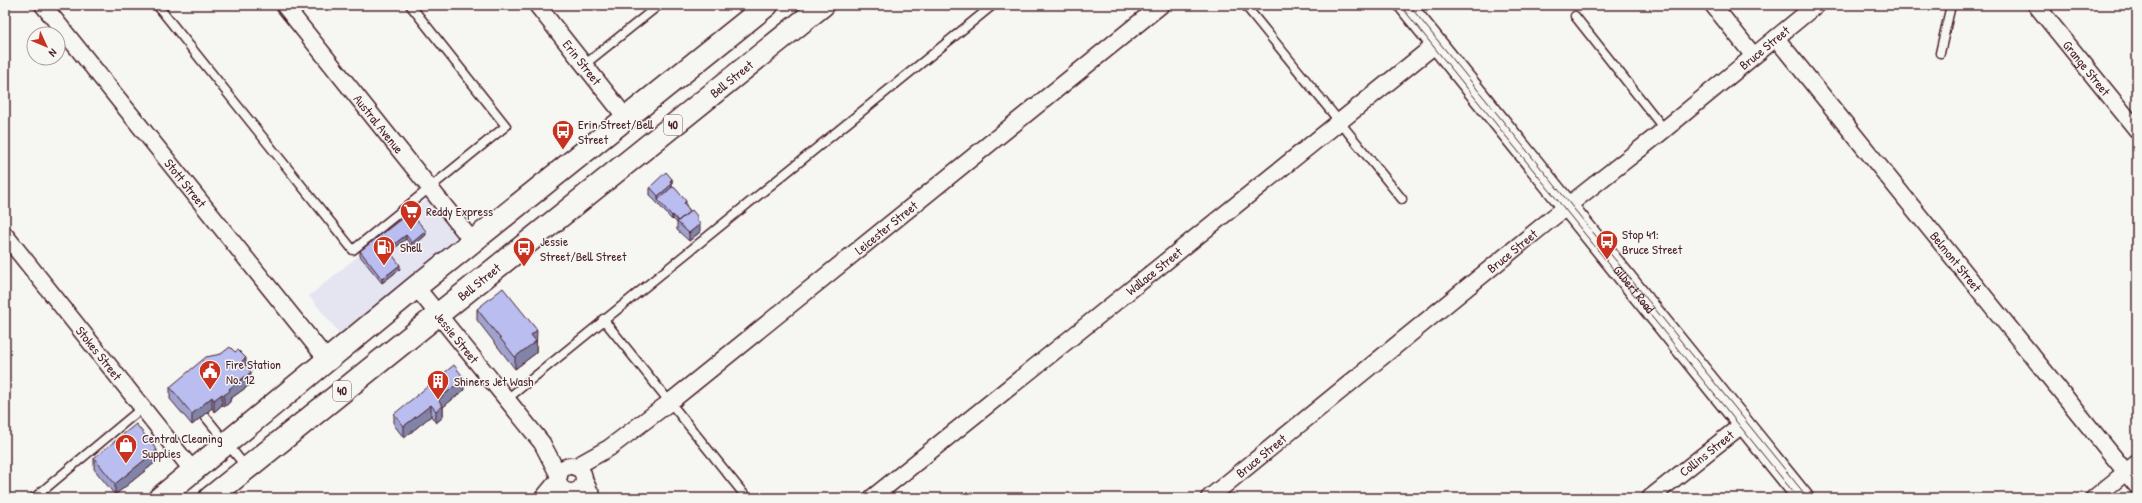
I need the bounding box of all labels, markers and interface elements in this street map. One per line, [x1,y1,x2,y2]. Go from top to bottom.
street label: Bruce Street [1735,21,1794,74]
north arrow [26,26,66,66]
street label: Erin Street [559,36,606,89]
street label: Grange Street [2059,36,2115,100]
text: N [46,46,60,60]
street label: Bell Street [706,56,757,102]
street label: Austral Avenue [350,91,408,157]
place label: Erin Street/Bell Street [578,115,654,148]
road number: 40 [664,115,682,135]
bus stop icon: Erin Street/Bell Street [550,118,576,151]
street label: Stott Street [160,155,211,212]
street label: Leicester Street [851,196,922,258]
supermarket icon: Reddy Express [398,198,424,231]
place label: Reddy Express [426,202,493,220]
street label: Bruce Street [1483,224,1541,277]
place label: Stop 41: Bruce Street [1622,225,1683,258]
street label: Belmont Street [1926,227,1986,296]
bus stop icon: Stop 41: Bruce Street [1594,228,1620,261]
place label: Jessie Street/Bell Street [540,232,627,265]
fuel station icon: Shell [371,234,397,267]
bus stop icon: Jessie Street/Bell Street [511,235,537,268]
place label: Shell [400,238,423,256]
street label: Wallace Street [1122,243,1186,299]
street label: Bell Street [453,259,505,305]
street label: Gilbert Road [1609,261,1659,317]
street label: Jessie Street [431,308,483,368]
street label: Stokes Street [72,322,127,384]
place label: Fire Station No. 12 [225,355,281,388]
public building icon: Fire Station No. 12 [197,358,223,391]
building icon: Shiners Jet Wash [425,368,451,401]
place label: Shiners Jet Wash [454,372,534,390]
road number: 40 [333,381,351,401]
street label: Collins Street [1675,426,1738,480]
place label: Central Cleaning Supplies [142,429,223,462]
street label: Bruce Street [1232,429,1290,482]
shop icon: Central Cleaning Supplies [113,432,139,465]

